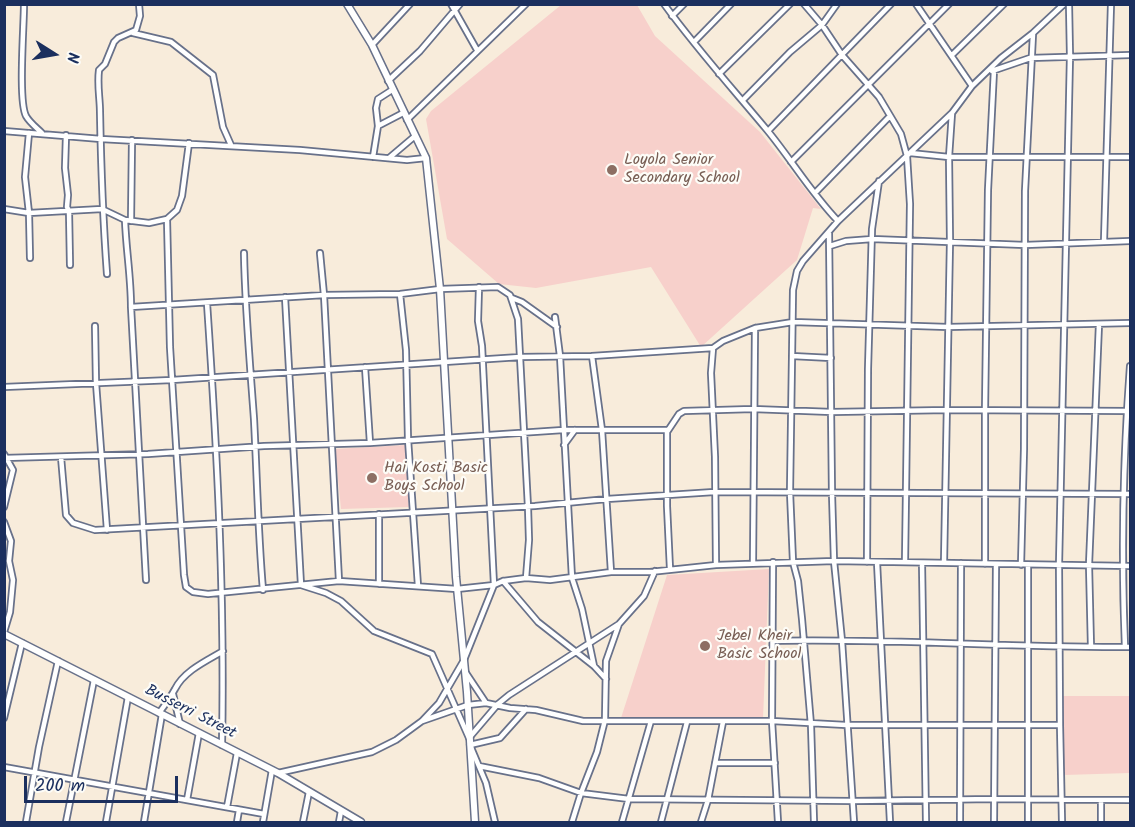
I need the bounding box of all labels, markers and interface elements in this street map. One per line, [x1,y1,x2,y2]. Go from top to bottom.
north arrow [24,24,84,84]
text: N [59,50,85,65]
place label: Loyola Senior Secondary School [624,151,740,189]
marker: Loyola Senior Secondary School [605,163,619,177]
place label: Hai Kosti Basic Boys School [384,459,488,497]
marker: Hai Kosti Basic Boys School [365,471,379,485]
place label: Jebel Kheir Basic School [717,627,801,665]
marker: Jebel Kheir Basic School [698,639,712,653]
street label: Busserri Street [141,682,239,744]
scale bar [27,764,182,802]
text: 200 m [35,772,85,801]

